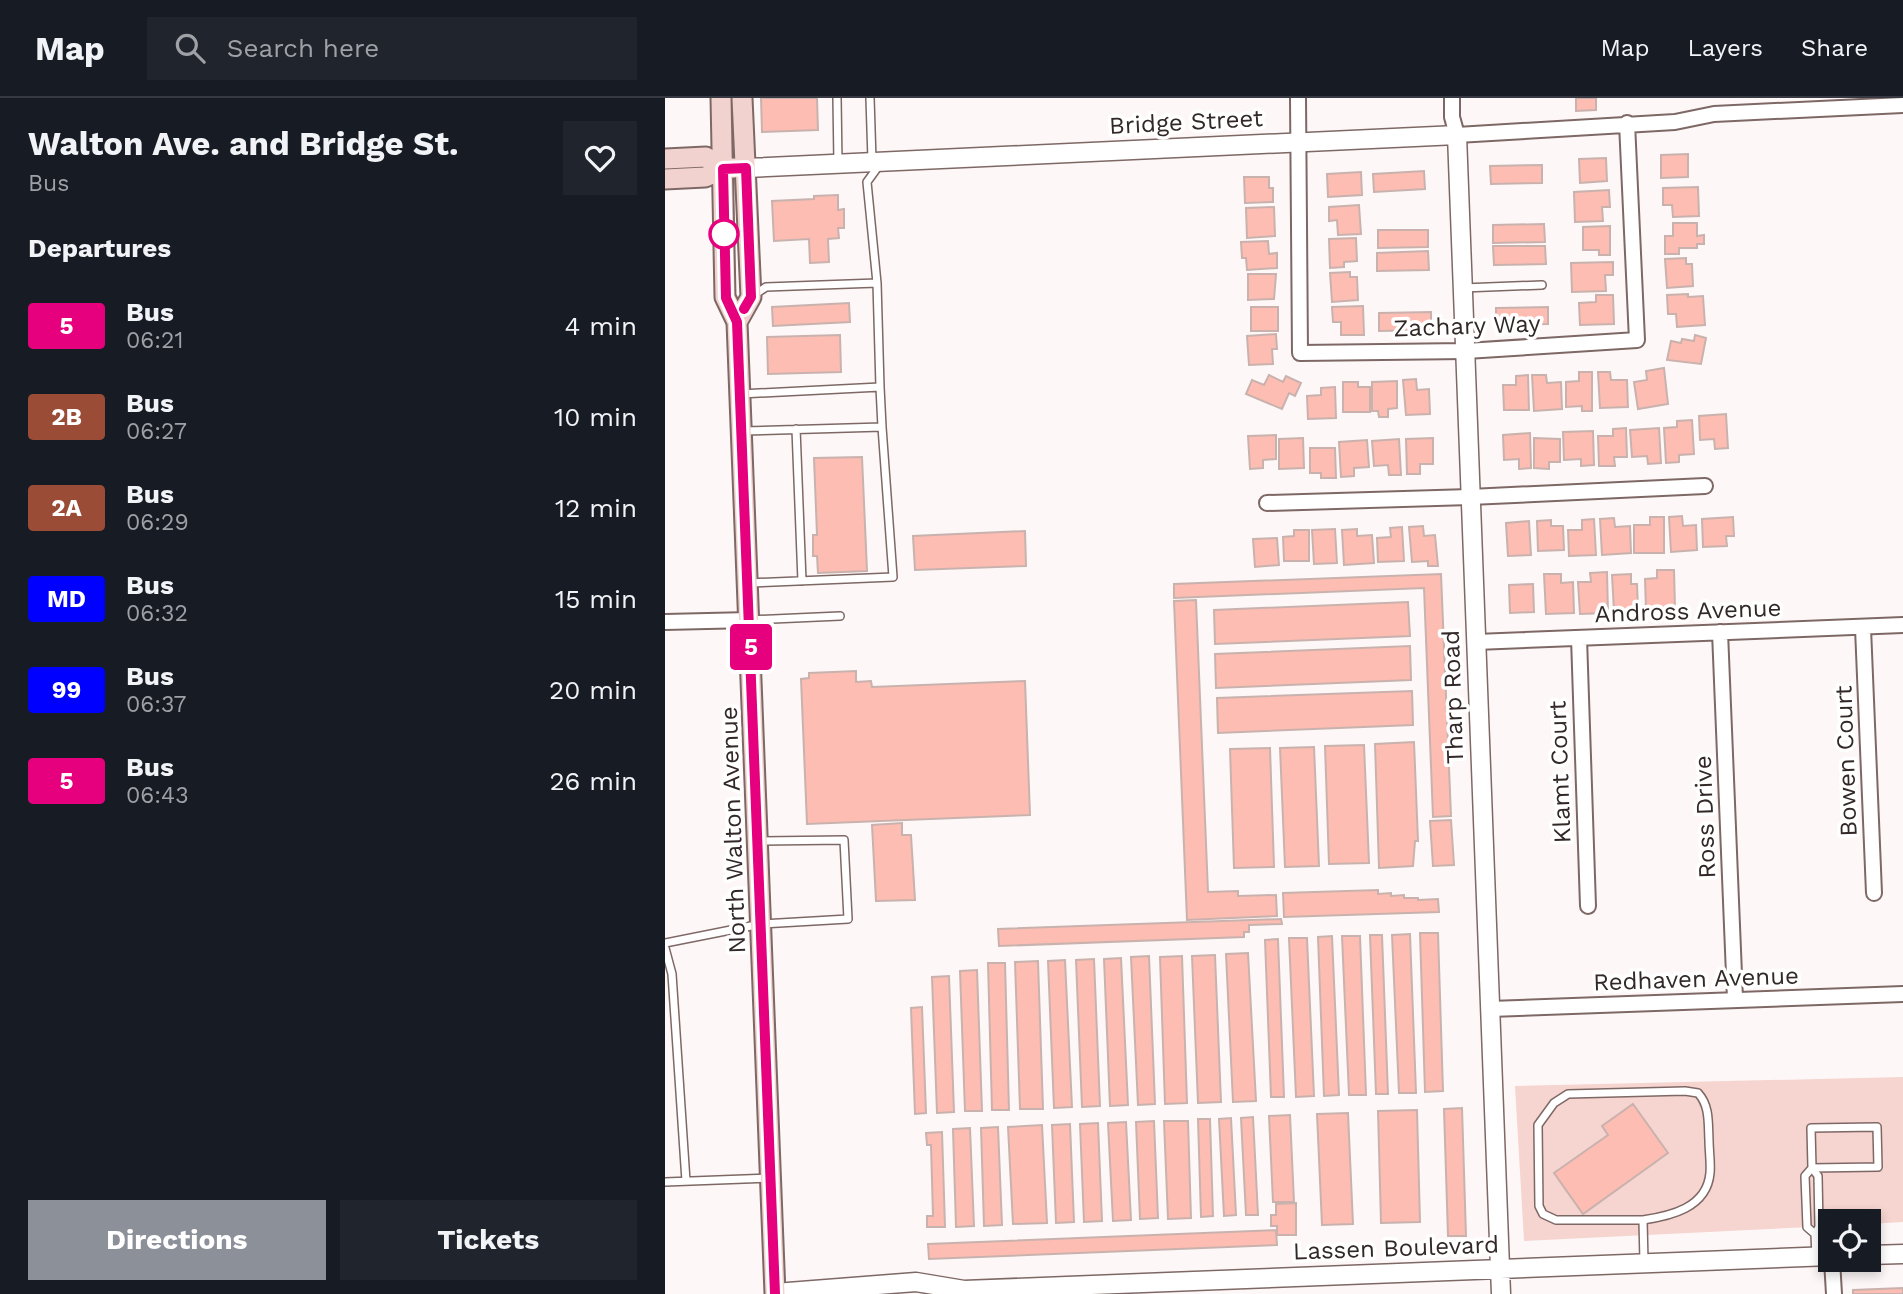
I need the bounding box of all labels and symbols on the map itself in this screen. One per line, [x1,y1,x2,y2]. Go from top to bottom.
street label: Bridge Street [1108,104,1264,140]
unlabelled marker [709,219,739,249]
street label: Zachary Way [1393,309,1542,343]
street label: Andross Avenue [1594,594,1782,628]
line badge: 5 [728,624,774,670]
street label: Tharp Road [1437,630,1469,764]
street label: Bowen Court [1829,685,1863,837]
street label: Klamt Court [1544,700,1576,844]
street label: North Walton Avenue [715,706,751,954]
street label: Ross Drive [1689,755,1721,879]
street label: Redhaven Avenue [1593,961,1799,997]
street label: Lassen Boulevard [1293,1230,1499,1266]

